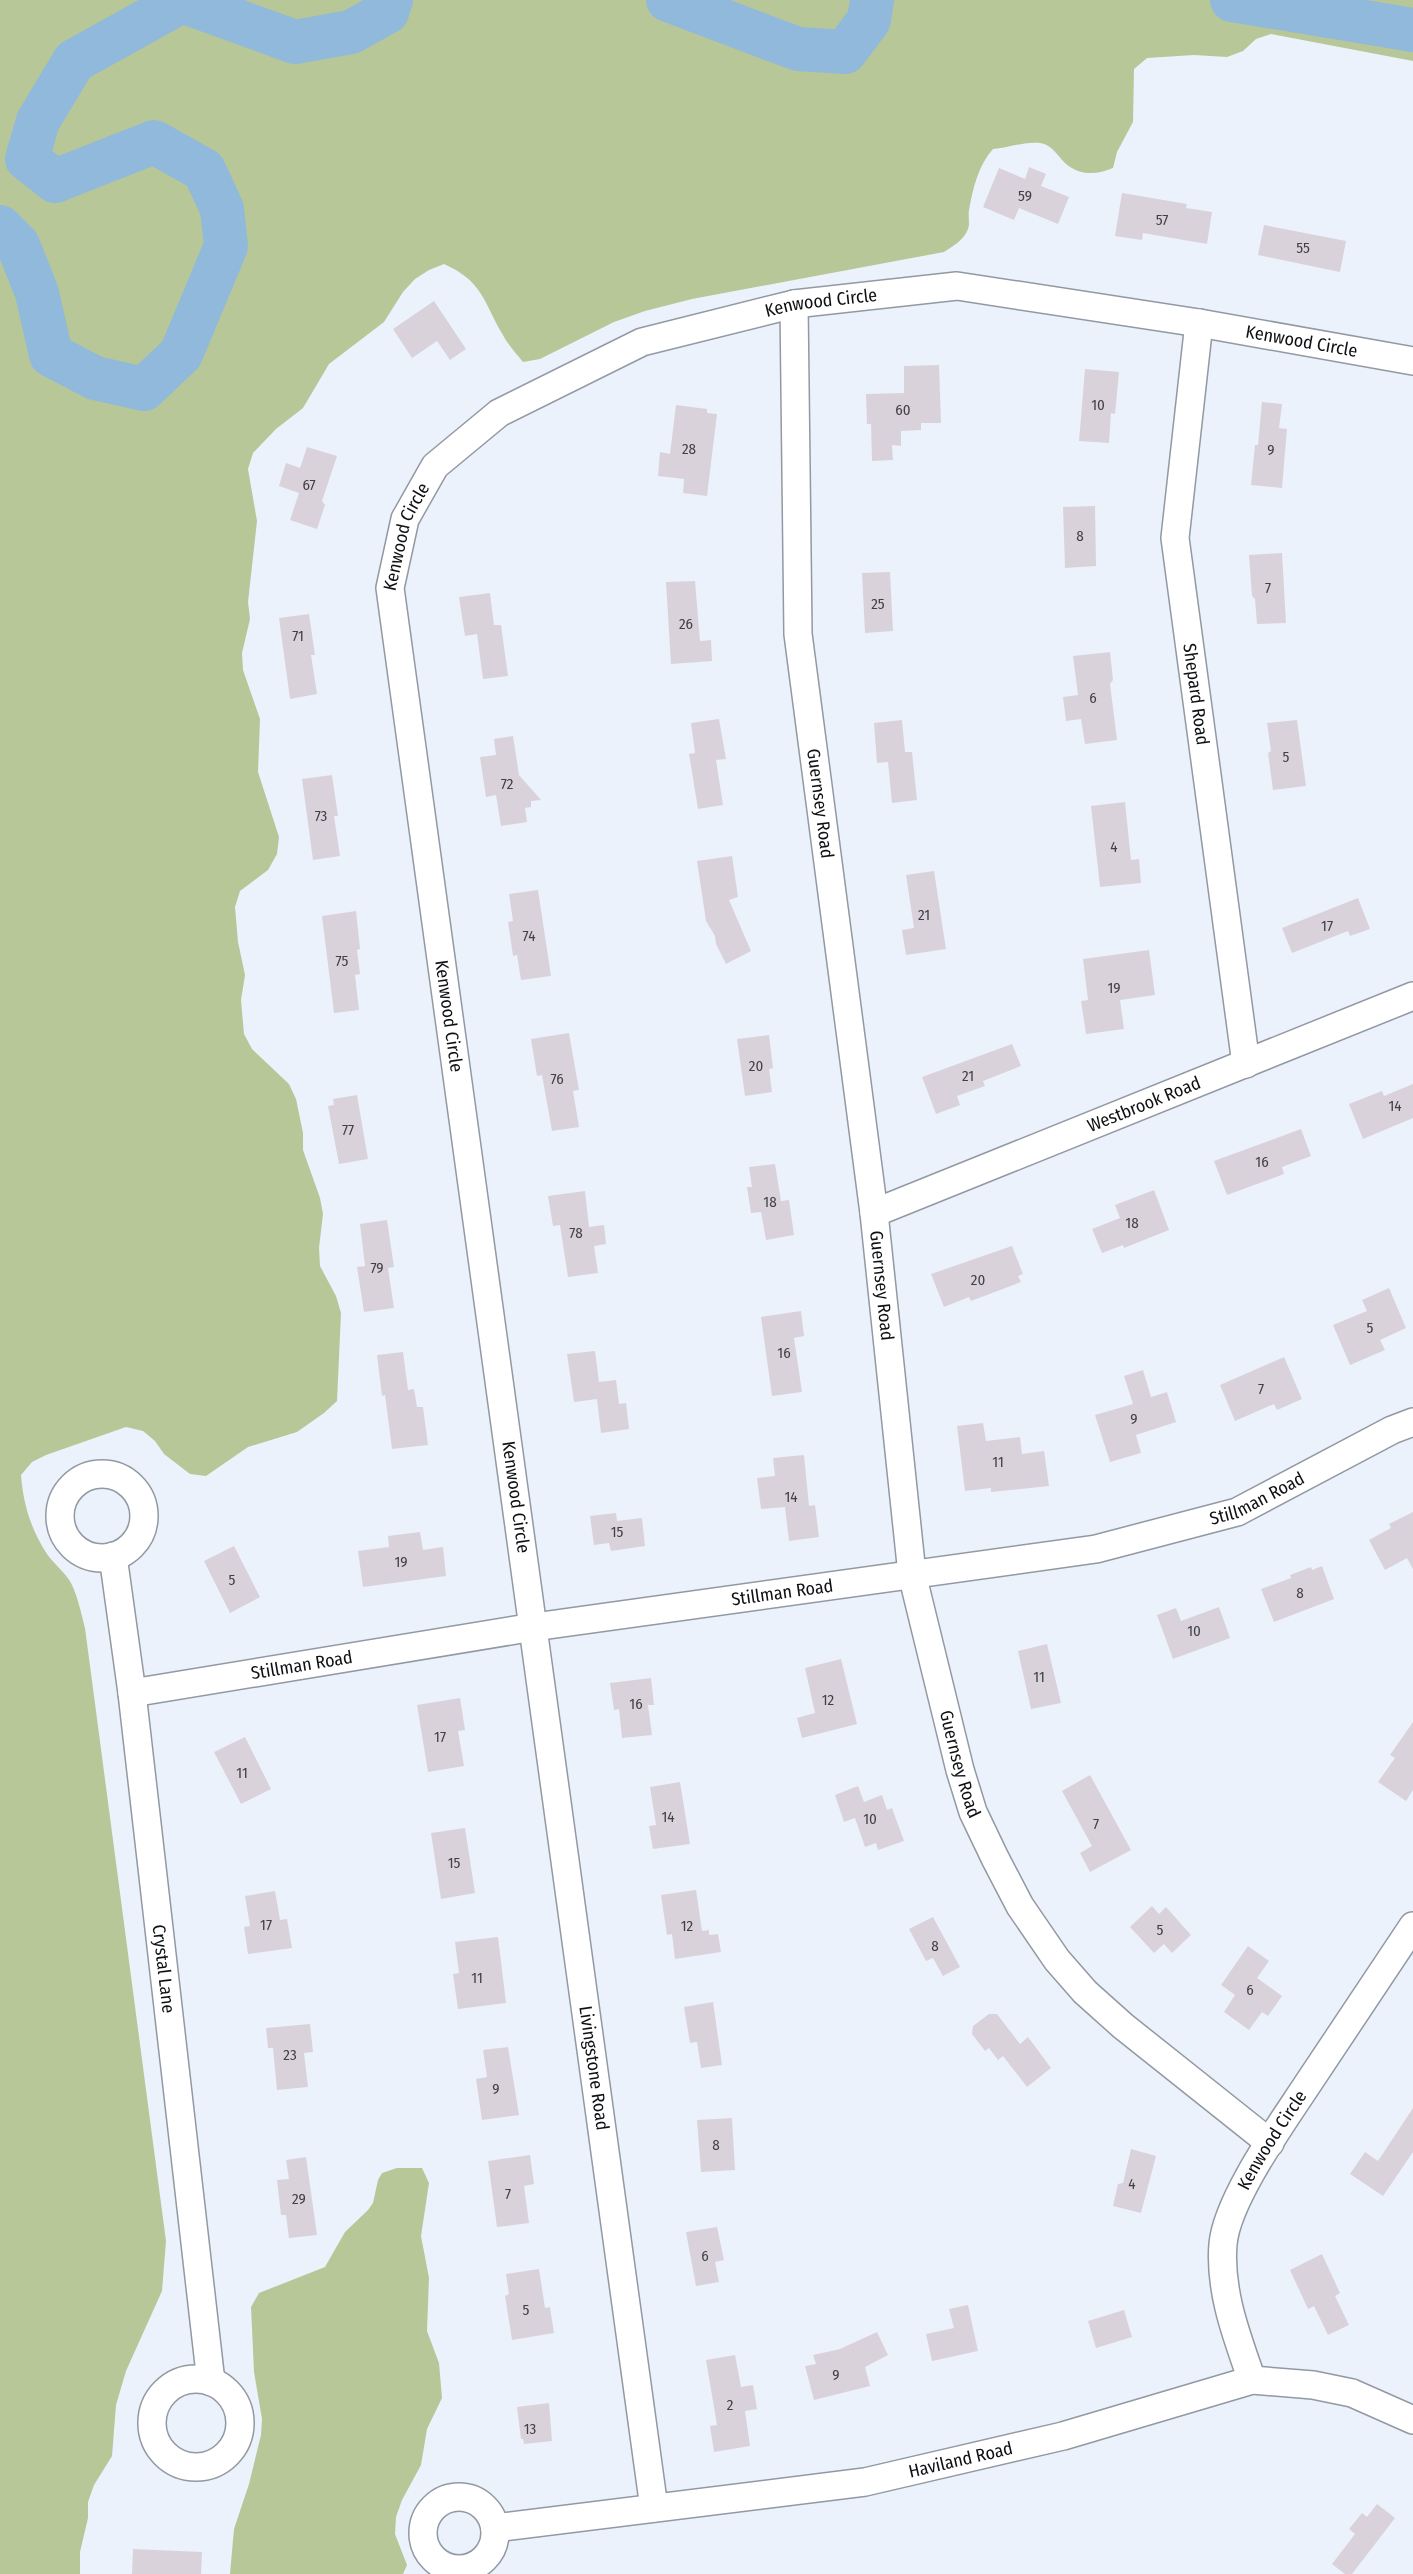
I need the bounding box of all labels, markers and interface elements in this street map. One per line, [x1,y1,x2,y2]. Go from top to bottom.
house number: 59 [1018,187,1032,205]
house number: 57 [1156,211,1168,229]
house number: 55 [1296,239,1310,257]
street label: Kenwood Circle [763,284,878,322]
street label: Kenwood Circle [1244,320,1359,362]
house number: 10 [1091,396,1105,414]
house number: 60 [895,401,911,419]
house number: 28 [682,440,696,458]
house number: 9 [1267,441,1275,459]
house number: 67 [302,476,316,494]
street label: Kenwood Circle [379,479,434,593]
house number: 8 [1076,527,1084,545]
house number: 7 [1265,579,1271,597]
house number: 25 [871,595,885,613]
house number: 26 [679,615,693,633]
house number: 71 [292,627,304,645]
street label: Shepard Road [1178,642,1214,747]
house number: 6 [1089,689,1097,707]
street label: Guernsey Road [802,747,838,860]
house number: 5 [1283,748,1290,766]
house number: 72 [501,775,514,793]
house number: 73 [315,807,328,825]
house number: 4 [1110,838,1118,856]
house number: 21 [918,906,930,924]
house number: 17 [1321,917,1333,935]
house number: 74 [523,927,535,945]
house number: 75 [336,952,348,970]
street label: Kenwood Circle [430,959,468,1074]
house number: 19 [1107,979,1121,997]
house number: 20 [749,1057,763,1075]
house number: 21 [962,1067,974,1085]
house number: 76 [550,1070,564,1088]
street label: Westbrook Road [1084,1072,1204,1137]
house number: 14 [1388,1097,1402,1115]
house number: 77 [342,1121,354,1139]
house number: 16 [1255,1153,1269,1171]
house number: 18 [763,1193,777,1211]
house number: 18 [1125,1214,1139,1232]
house number: 78 [569,1224,583,1242]
street label: Guernsey Road [865,1229,898,1342]
house number: 79 [370,1259,384,1277]
house number: 20 [971,1271,985,1289]
house number: 5 [1367,1319,1374,1337]
house number: 16 [777,1344,791,1362]
house number: 7 [1258,1380,1264,1398]
house number: 9 [1130,1410,1138,1428]
street label: Kenwood Circle [497,1440,535,1555]
house number: 11 [992,1453,1004,1471]
street label: Stillman Road [1207,1467,1308,1530]
house number: 14 [784,1488,798,1506]
house number: 15 [611,1523,623,1541]
house number: 19 [394,1553,408,1571]
house number: 5 [229,1571,236,1589]
street label: Stillman Road [730,1575,835,1610]
house number: 8 [1296,1584,1304,1602]
house number: 10 [1187,1622,1201,1640]
street label: Stillman Road [249,1646,354,1684]
house number: 11 [1033,1668,1045,1686]
house number: 12 [822,1691,835,1709]
house number: 16 [629,1695,643,1713]
street label: Guernsey Road [935,1708,985,1822]
house number: 17 [434,1728,446,1746]
house number: 11 [236,1764,248,1782]
house number: 14 [661,1808,675,1826]
house number: 10 [863,1810,877,1828]
house number: 7 [1093,1815,1099,1833]
house number: 15 [448,1854,460,1872]
house number: 17 [260,1916,272,1934]
house number: 12 [681,1917,694,1935]
house number: 5 [1157,1921,1164,1939]
street label: Crystal Lane [148,1923,180,2015]
house number: 8 [931,1937,939,1955]
house number: 11 [471,1969,483,1987]
house number: 6 [1246,1981,1254,1999]
street label: Livingstone Road [574,2004,614,2132]
house number: 23 [283,2046,297,2064]
house number: 9 [492,2080,500,2098]
street label: Kenwood Circle [1233,2086,1311,2193]
house number: 8 [712,2136,720,2154]
house number: 4 [1128,2175,1136,2193]
house number: 7 [505,2185,511,2203]
house number: 29 [292,2190,306,2208]
house number: 6 [701,2247,709,2265]
house number: 5 [523,2301,530,2319]
house number: 9 [832,2366,840,2384]
house number: 2 [727,2396,734,2414]
house number: 13 [524,2420,537,2438]
street label: Haviland Road [906,2437,1015,2483]

